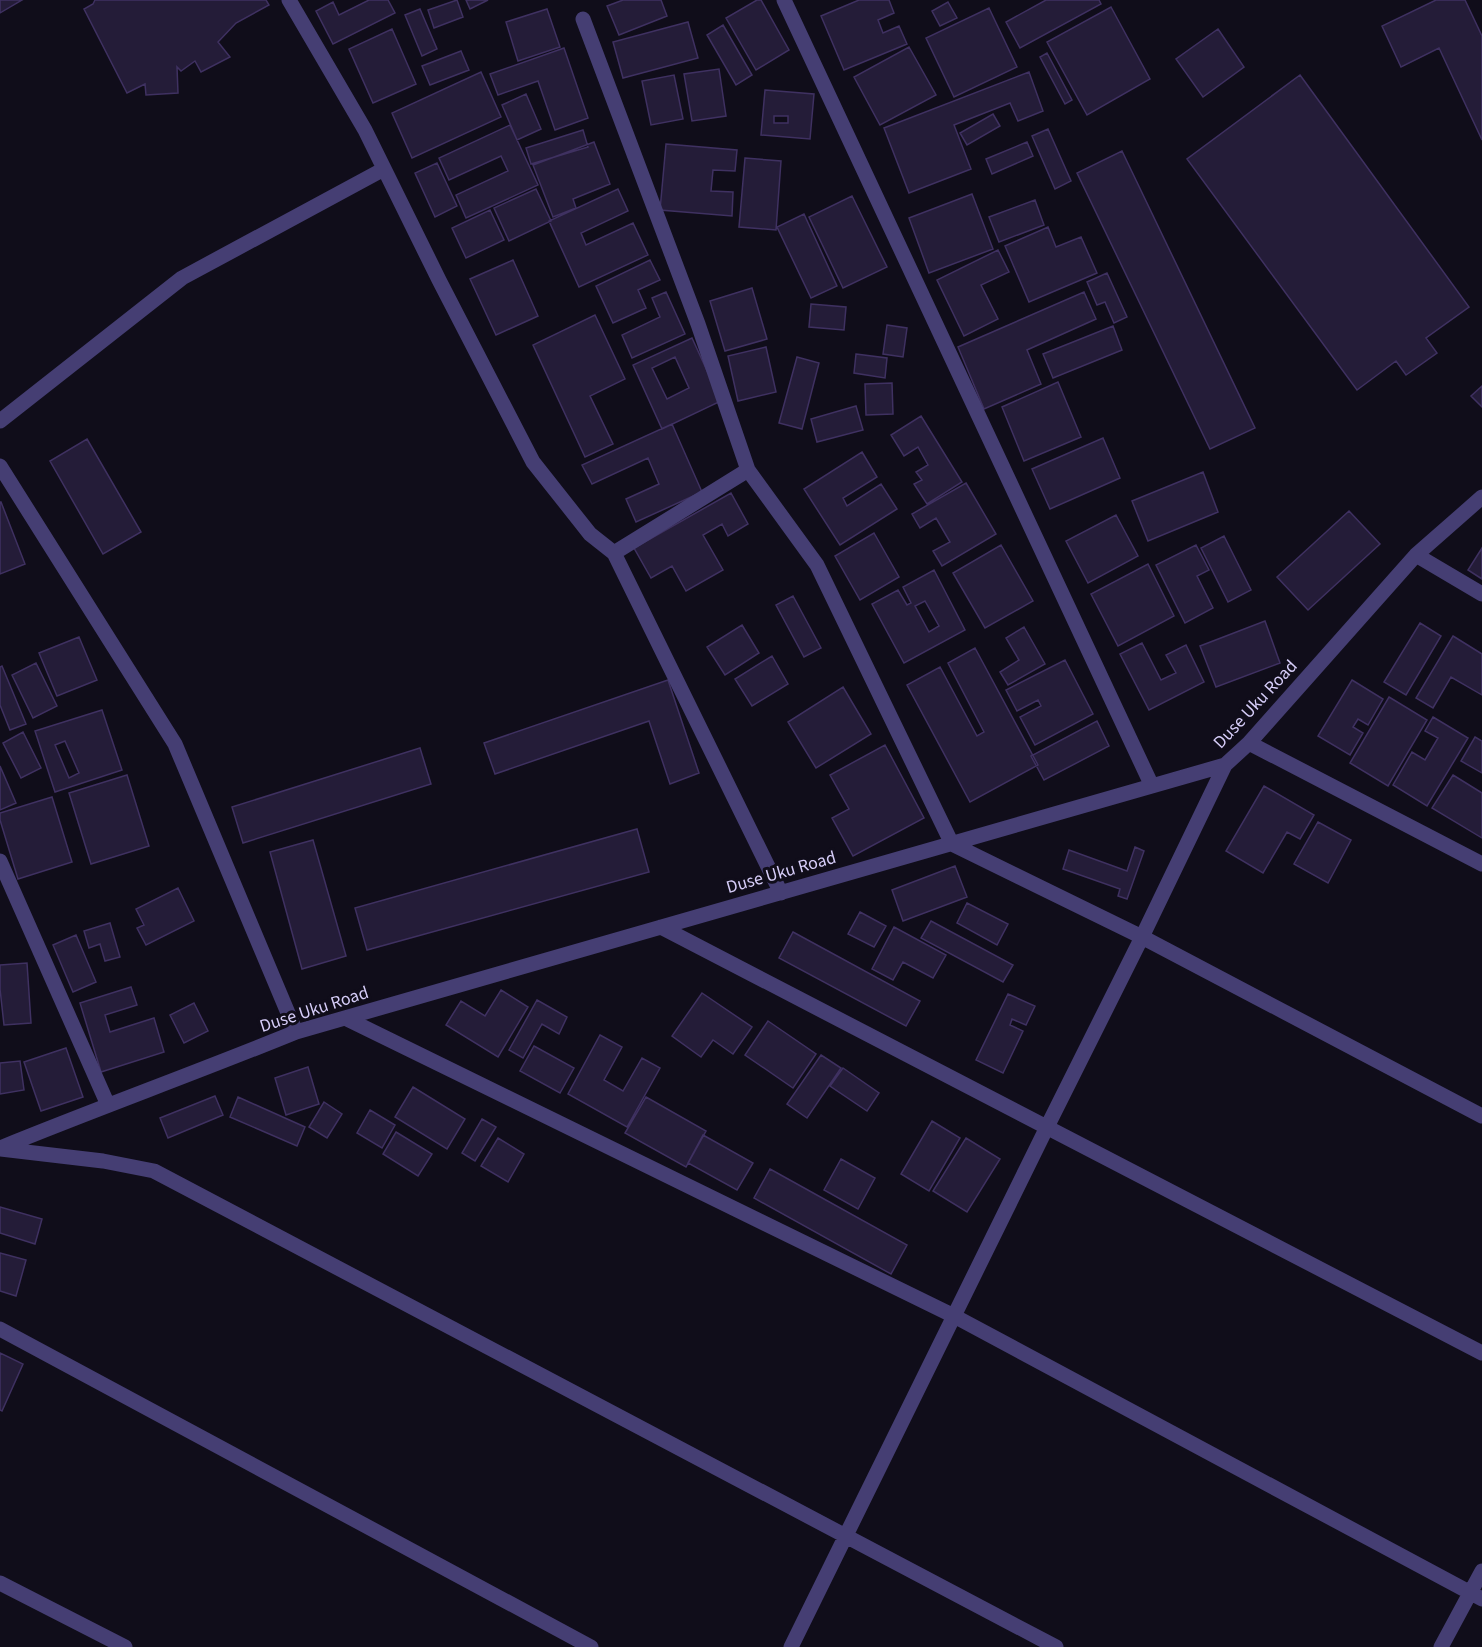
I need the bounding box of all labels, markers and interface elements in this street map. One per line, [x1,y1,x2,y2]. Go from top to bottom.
street label: Duse Uku Road [1208,654,1303,754]
street label: Duse Uku Road [723,845,839,900]
street label: Duse Uku Road [256,980,372,1039]

